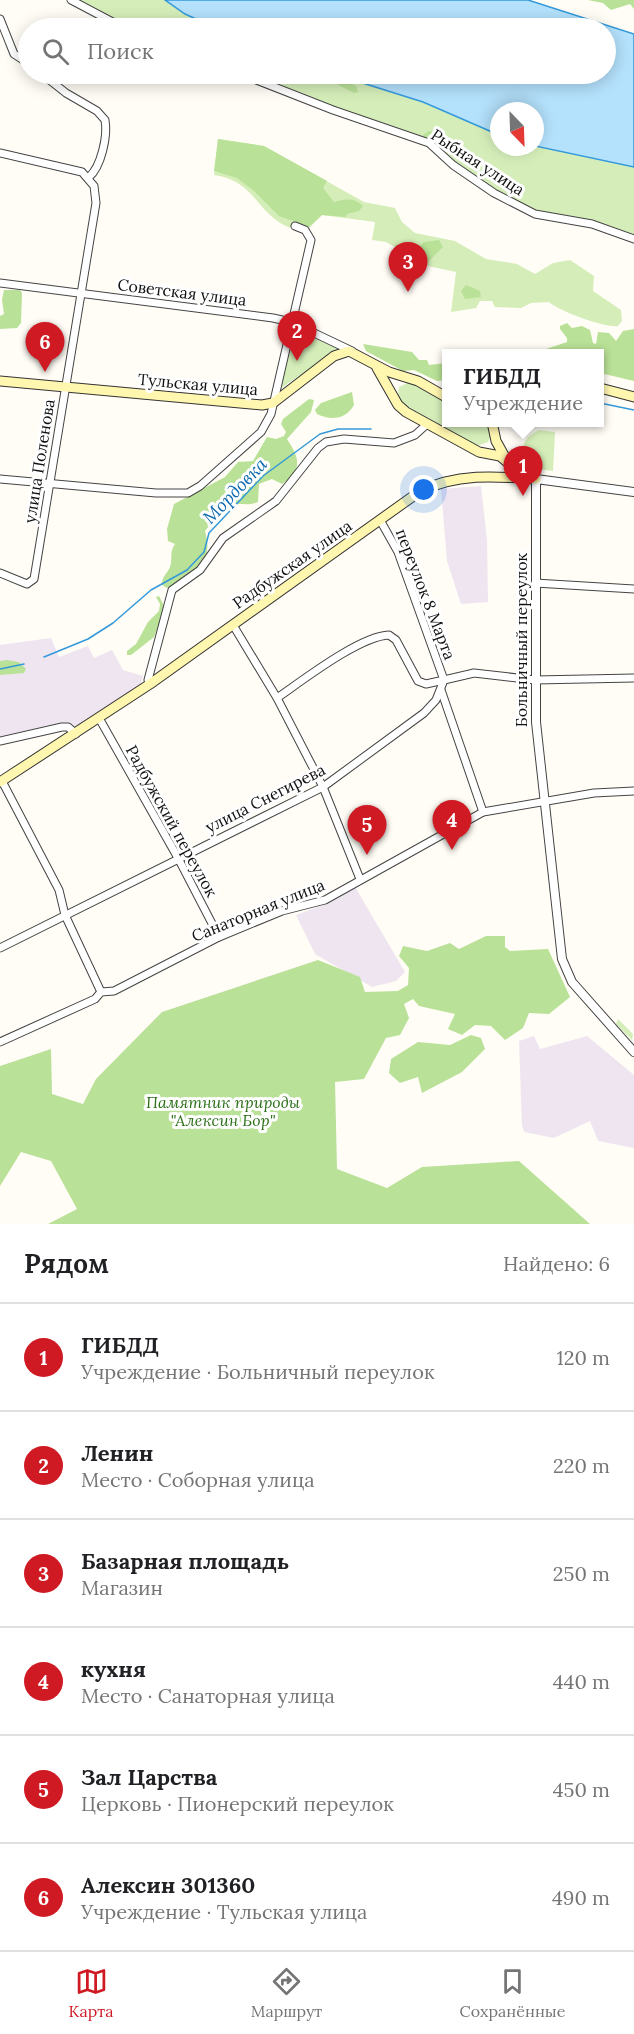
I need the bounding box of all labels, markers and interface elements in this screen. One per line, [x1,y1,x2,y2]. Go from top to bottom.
search box [18,18,616,84]
icon: search [39,35,72,68]
text: Поиск [87,37,153,65]
north arrow [490,102,544,156]
street label: Рыбная улица [428,124,528,200]
pin: 3 [388,242,428,292]
street label: Советская улица [116,274,248,310]
pin: 2 [278,312,316,361]
pin: 6 [26,322,64,372]
popup [442,349,604,427]
text: ГИБДД [463,362,541,390]
street label: Тульская улица [137,369,259,399]
text: Учреждение [463,390,583,415]
street label: улица Поленова [19,397,59,525]
pin: 1 [504,446,542,496]
water label: Мордовка [198,453,272,529]
your location [409,475,438,504]
street label: Радбужская улица [228,515,356,613]
street label: переулок 8 Марта [392,526,460,662]
street label: Больничный переулок [511,552,531,727]
street label: Радбужский переулок [122,741,222,901]
street label: улица Снегирева [202,759,328,837]
pin: 4 [432,800,472,850]
pin: 5 [348,806,386,855]
street label: Санаторная улица [189,874,327,946]
park label: Памятник природы "Алексин Бор" [146,1092,301,1130]
text: Рядом [24,1247,109,1280]
text: Найдено: 6 [503,1251,610,1276]
text: ГИБДД [81,1331,159,1359]
text: 1 [39,1345,48,1370]
text: 120 m [556,1345,610,1370]
text: Учреждение · Больничный переулок [81,1359,435,1384]
text: Ленин [81,1439,153,1467]
text: 2 [38,1453,49,1478]
text: 220 m [553,1453,610,1478]
text: Место · Соборная улица [81,1467,314,1492]
text: Базарная площадь [81,1547,289,1575]
text: 3 [38,1561,49,1586]
text: 250 m [553,1561,610,1586]
text: Магазин [81,1575,163,1600]
text: кухня [81,1655,146,1683]
text: 4 [38,1669,49,1694]
text: 440 m [553,1669,610,1694]
text: Место · Санаторная улица [81,1683,335,1708]
text: Зал Царства [81,1763,217,1791]
text: 5 [38,1777,49,1802]
text: 450 m [553,1777,610,1802]
text: Церковь · Пионерский переулок [81,1791,394,1816]
text: Алексин 301360 [81,1871,255,1899]
text: 6 [38,1885,49,1910]
text: 490 m [552,1885,610,1910]
text: Учреждение · Тульская улица [81,1899,367,1924]
tab: Карта [69,1965,114,2021]
tab: Маршрут [251,1965,322,2021]
tab: Сохранённые [459,1965,565,2021]

